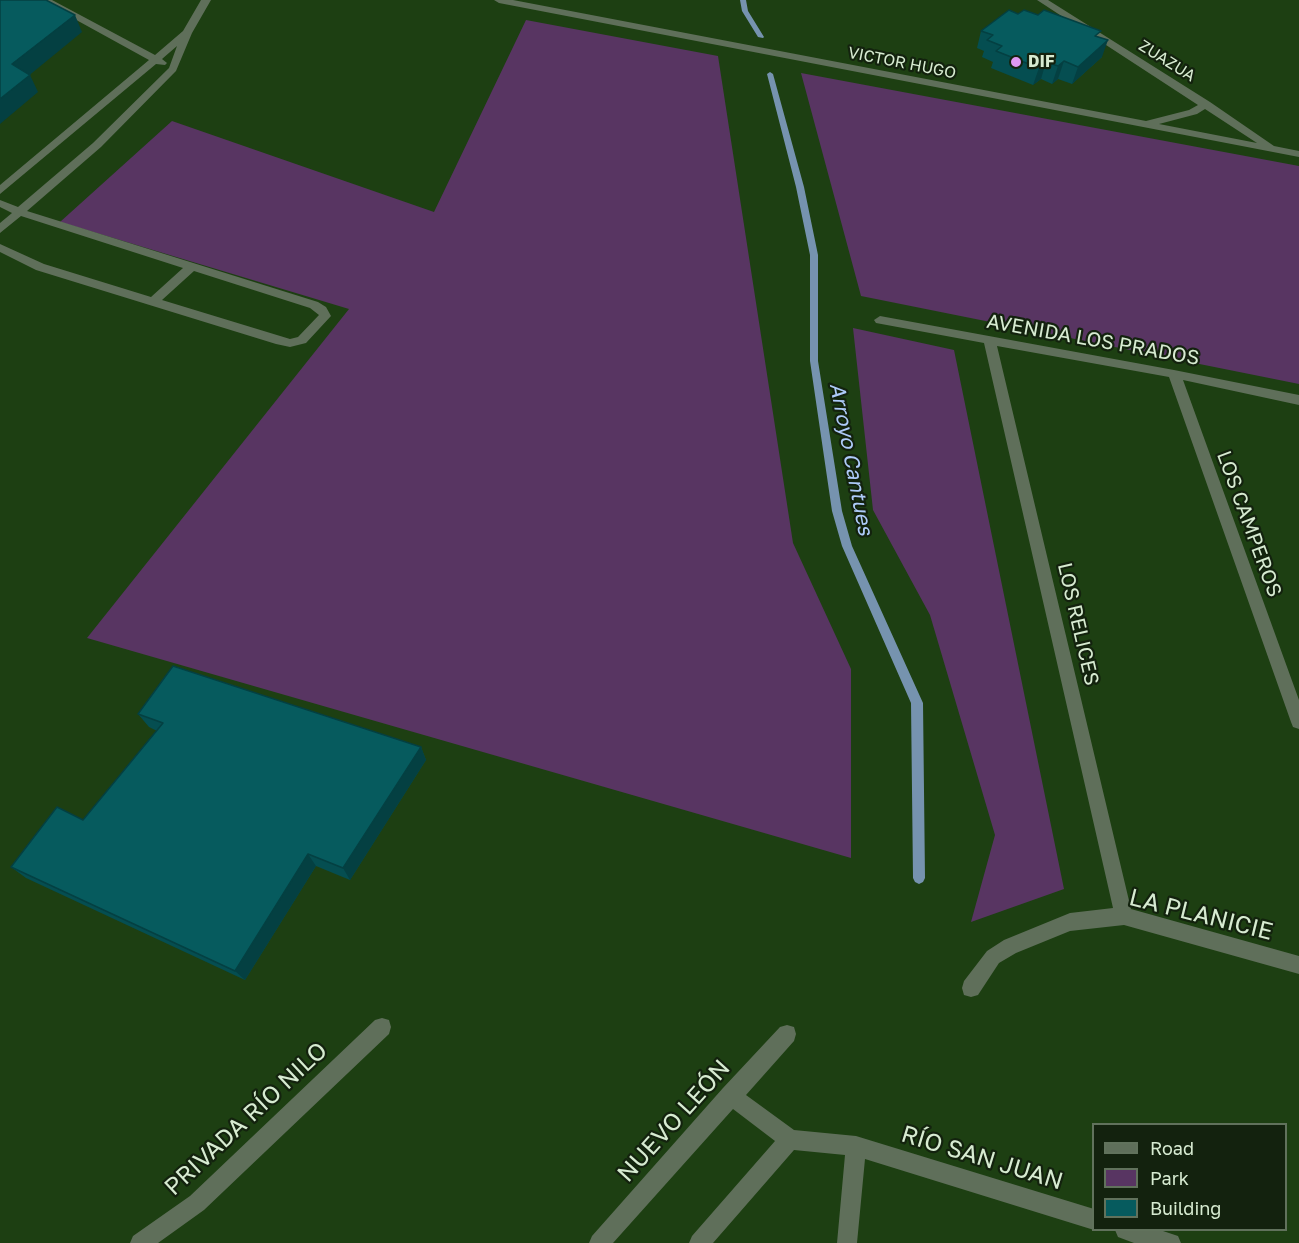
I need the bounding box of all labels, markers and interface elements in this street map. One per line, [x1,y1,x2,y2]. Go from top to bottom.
street label: ZUAZUA [1135,36,1199,86]
street label: VICTOR HUGO [846,43,958,83]
place label: DIF [1028,52,1054,72]
marker: DIF [1009,55,1023,69]
street label: AVENIDA LOS PRADOS [985,309,1201,371]
water label: Arroyo Cantues [824,381,878,537]
street label: LOS CAMPEROS [1211,448,1287,600]
street label: LOS RELICES [1052,560,1104,688]
street label: LA PLANICIE [1126,883,1276,947]
street label: PRIVADA RÍO NILO [159,1036,333,1202]
street label: NUEVO LEÓN [612,1054,736,1188]
street label: RÍO SAN JUAN [898,1120,1066,1196]
legend [1092,1123,1287,1231]
text: Road [1150,1137,1194,1159]
text: Park [1150,1167,1189,1189]
text: Building [1150,1197,1221,1219]

